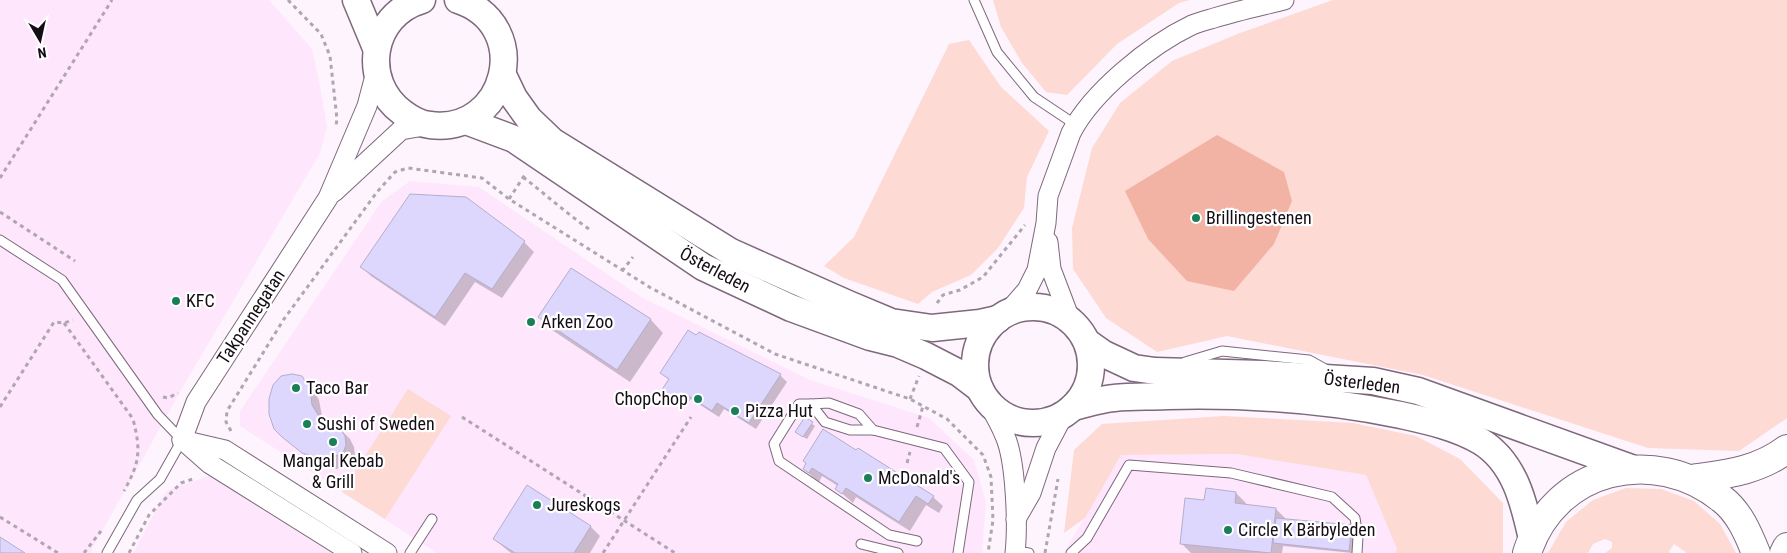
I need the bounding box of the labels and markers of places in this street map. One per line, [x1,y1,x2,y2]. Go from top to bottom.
place label: Brillingestenen [1206,207,1312,228]
marker: Brillingestenen [1190,212,1202,224]
place label: KFC [186,290,215,311]
marker: KFC [170,295,182,307]
place label: Arken Zoo [541,311,613,332]
marker: Arken Zoo [525,316,537,328]
place label: Taco Bar [306,377,369,398]
marker: Taco Bar [290,382,302,394]
place label: ChopChop [614,388,688,409]
marker: ChopChop [692,393,704,405]
place label: Pizza Hut [745,400,813,421]
marker: Pizza Hut [729,405,741,417]
place label: Sushi of Sweden [317,413,435,434]
marker: Sushi of Sweden [301,418,313,430]
marker: Mangal Kebab & Grill [327,436,339,448]
place label: Mangal Kebab & Grill [282,450,384,492]
place label: McDonald's [878,467,960,488]
marker: McDonald's [862,472,874,484]
place label: Jureskogs [547,494,621,515]
marker: Jureskogs [531,499,543,511]
place label: Circle K Bärbyleden [1238,519,1375,540]
marker: Circle K Bärbyleden [1222,524,1234,536]

